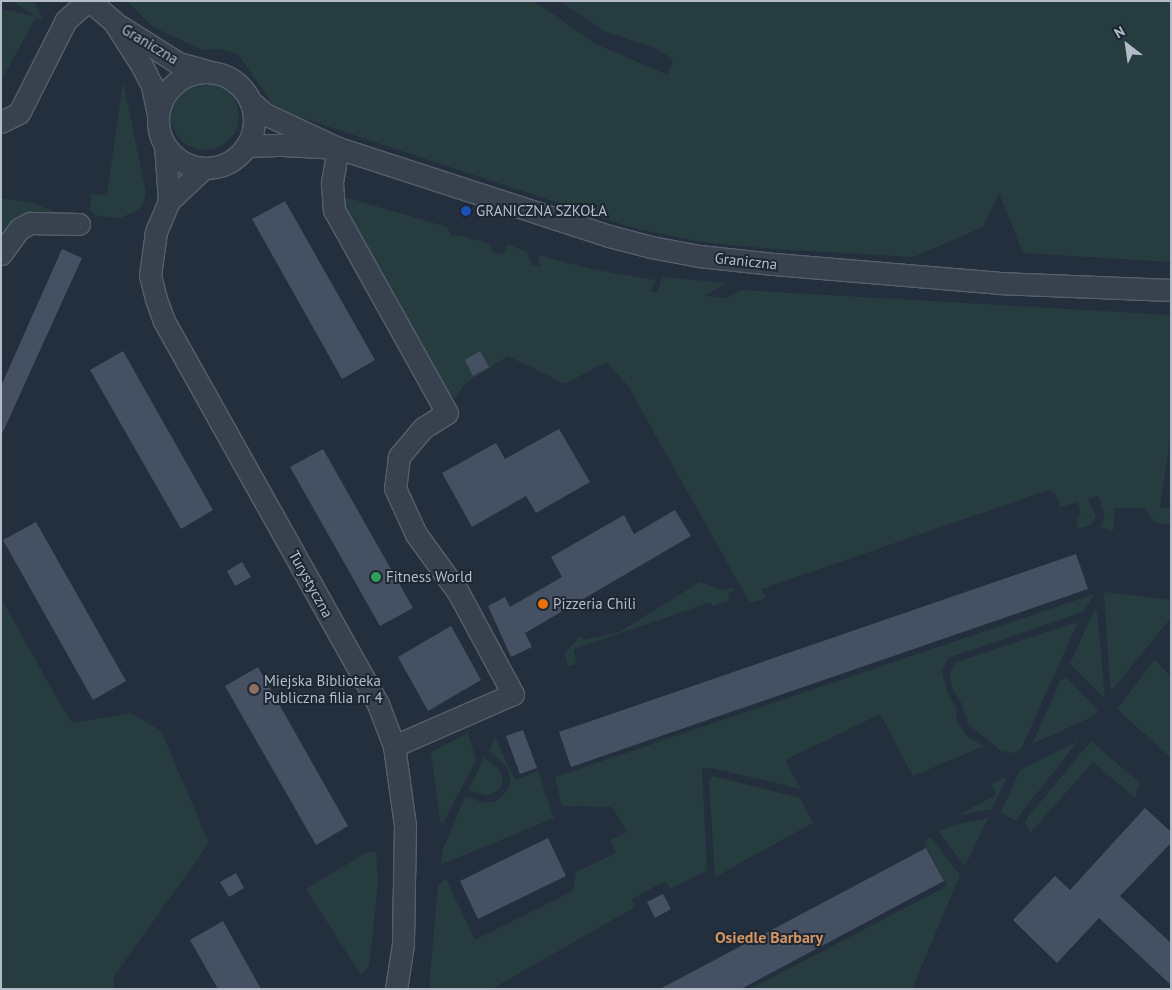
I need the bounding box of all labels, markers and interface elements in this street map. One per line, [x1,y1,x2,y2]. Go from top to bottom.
street label: Graniczna [118,20,182,68]
north arrow [1102,20,1152,70]
text: N [1111,22,1128,42]
place label: GRANICZNA SZKOŁA [476,202,608,220]
marker: GRANICZNA SZKOŁA [460,205,472,217]
street label: Graniczna [714,249,778,273]
street label: Turystyczna [285,547,337,621]
place label: Fitness World [386,568,473,586]
marker: Fitness World [370,571,382,583]
place label: Pizzeria Chili [553,595,636,613]
marker: Pizzeria Chili [537,598,549,610]
place label: Miejska Biblioteka Publiczna filia nr 4 [264,671,383,706]
marker: Miejska Biblioteka Publiczna filia nr 4 [248,683,260,695]
district label: Osiedle Barbary [715,927,823,947]

